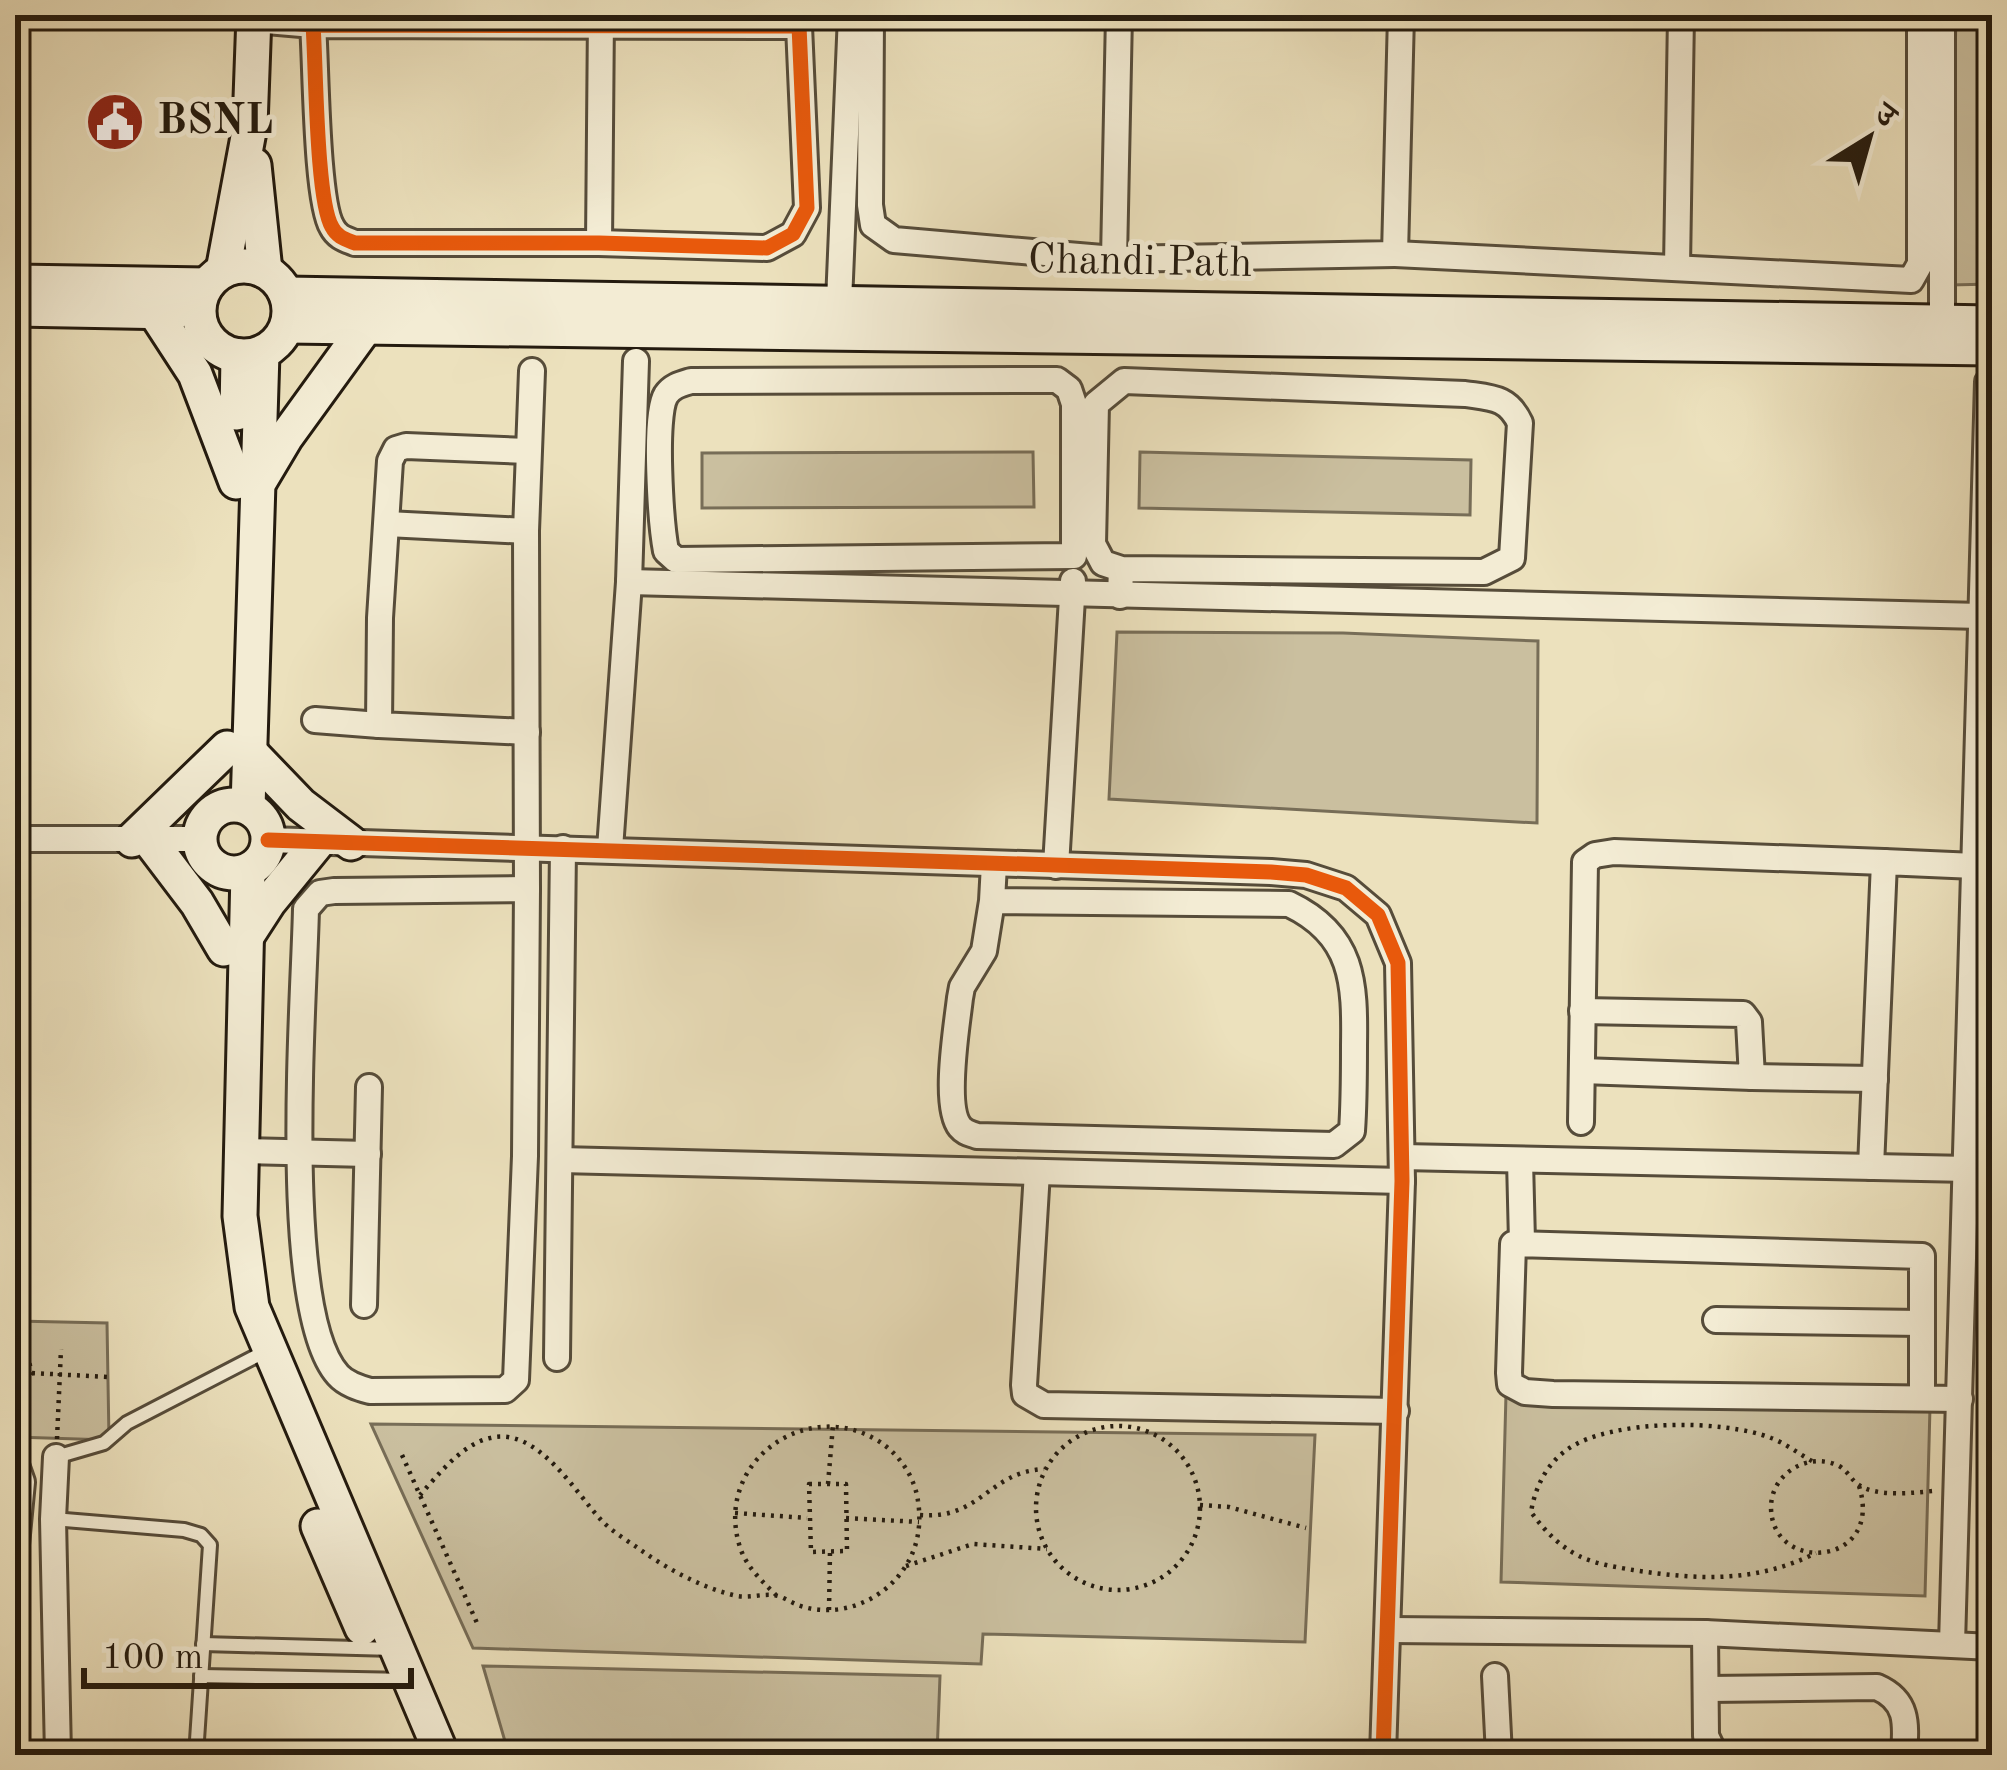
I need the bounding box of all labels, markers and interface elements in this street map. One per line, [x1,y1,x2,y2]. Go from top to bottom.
north arrow [1809,78,1929,198]
public building icon: BSNL [84,91,146,153]
text: उ [1867,97,1903,136]
place label: BSNL [157,101,273,143]
street label: Chandi Path [1027,240,1253,286]
scale bar [84,1614,411,1688]
text: 100 m [102,1641,203,1677]

